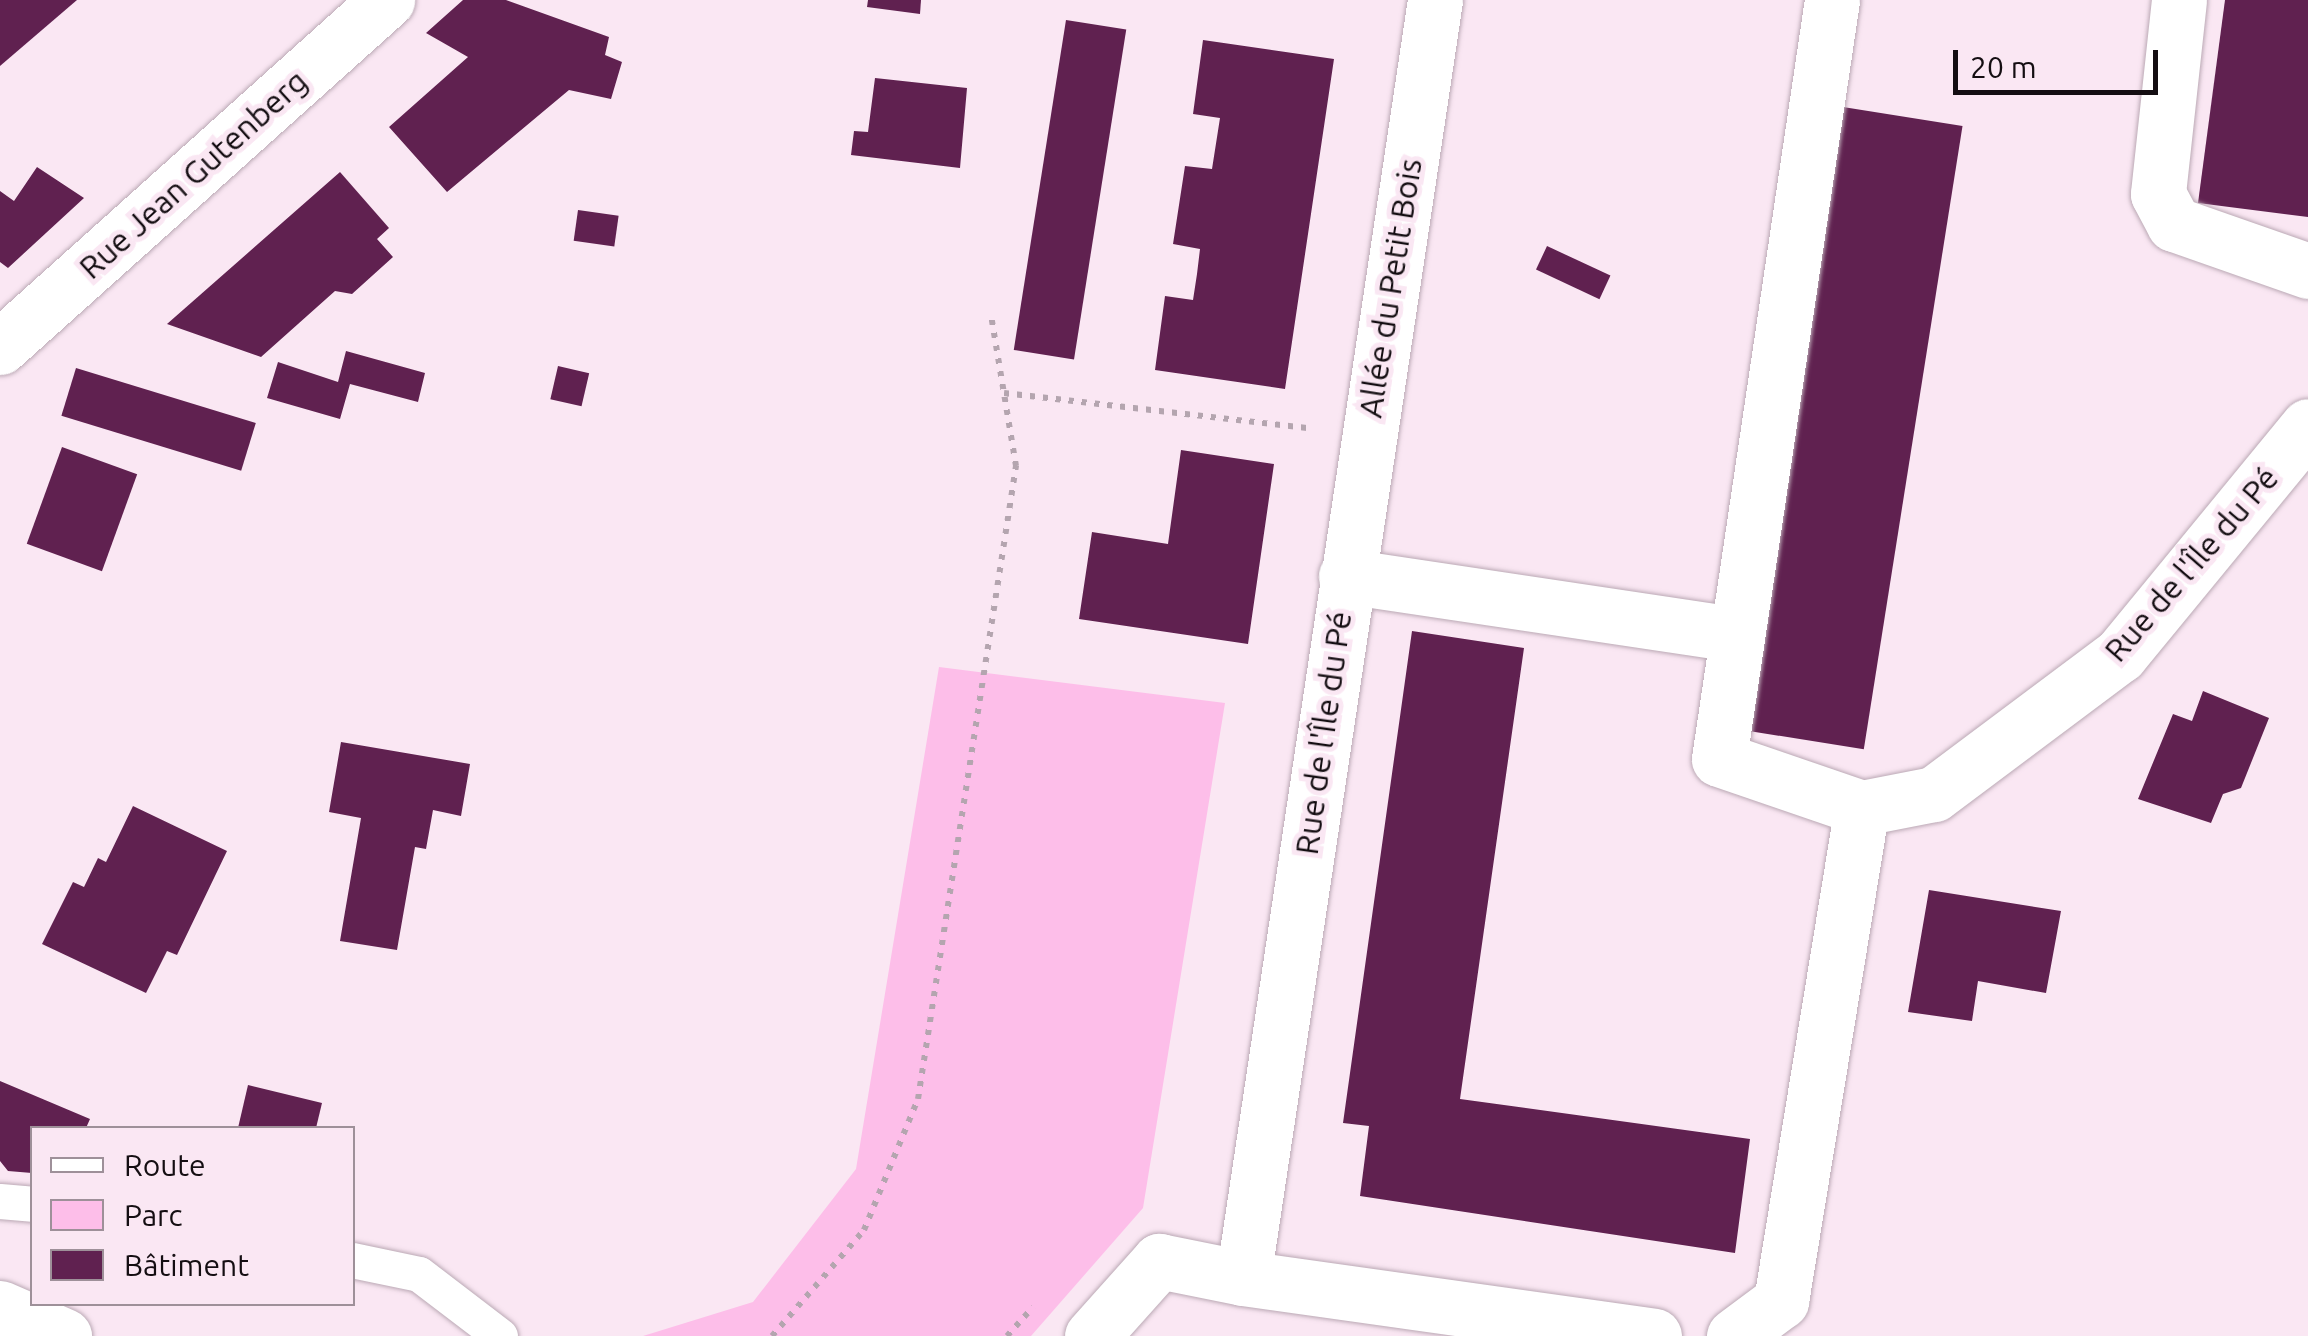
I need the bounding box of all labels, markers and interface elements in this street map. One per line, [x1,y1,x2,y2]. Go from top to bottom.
scale bar [1958,30,2163,92]
text: 20 m [1970,50,2037,84]
street label: Rue Jean Gutenberg [71,62,315,286]
street label: Allée du Petit Bois [1351,156,1429,420]
street label: Rue de l'Île du Pé [2096,459,2286,669]
street label: Rue de l'Île du Pé [1287,609,1359,857]
legend [30,1126,355,1306]
text: Route [124,1148,206,1182]
text: Parc [124,1198,182,1232]
text: Bâtiment [124,1248,249,1282]

